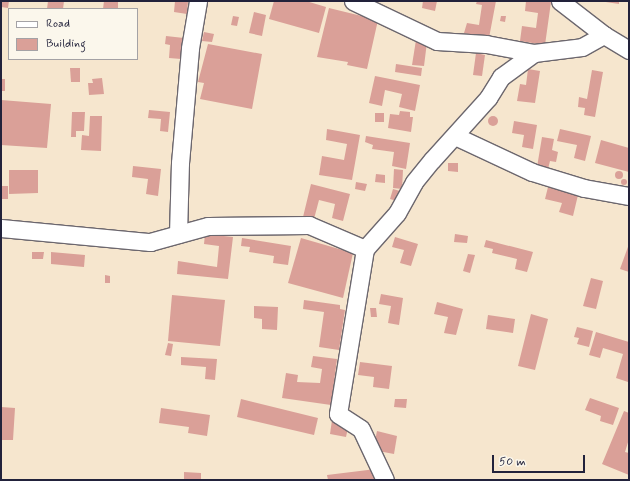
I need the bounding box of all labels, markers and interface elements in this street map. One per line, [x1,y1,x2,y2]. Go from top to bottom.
legend [8,8,138,60]
text: Road [46,16,70,32]
text: Building [46,36,86,52]
scale bar [494,447,587,473]
text: 50 m [499,454,526,470]

